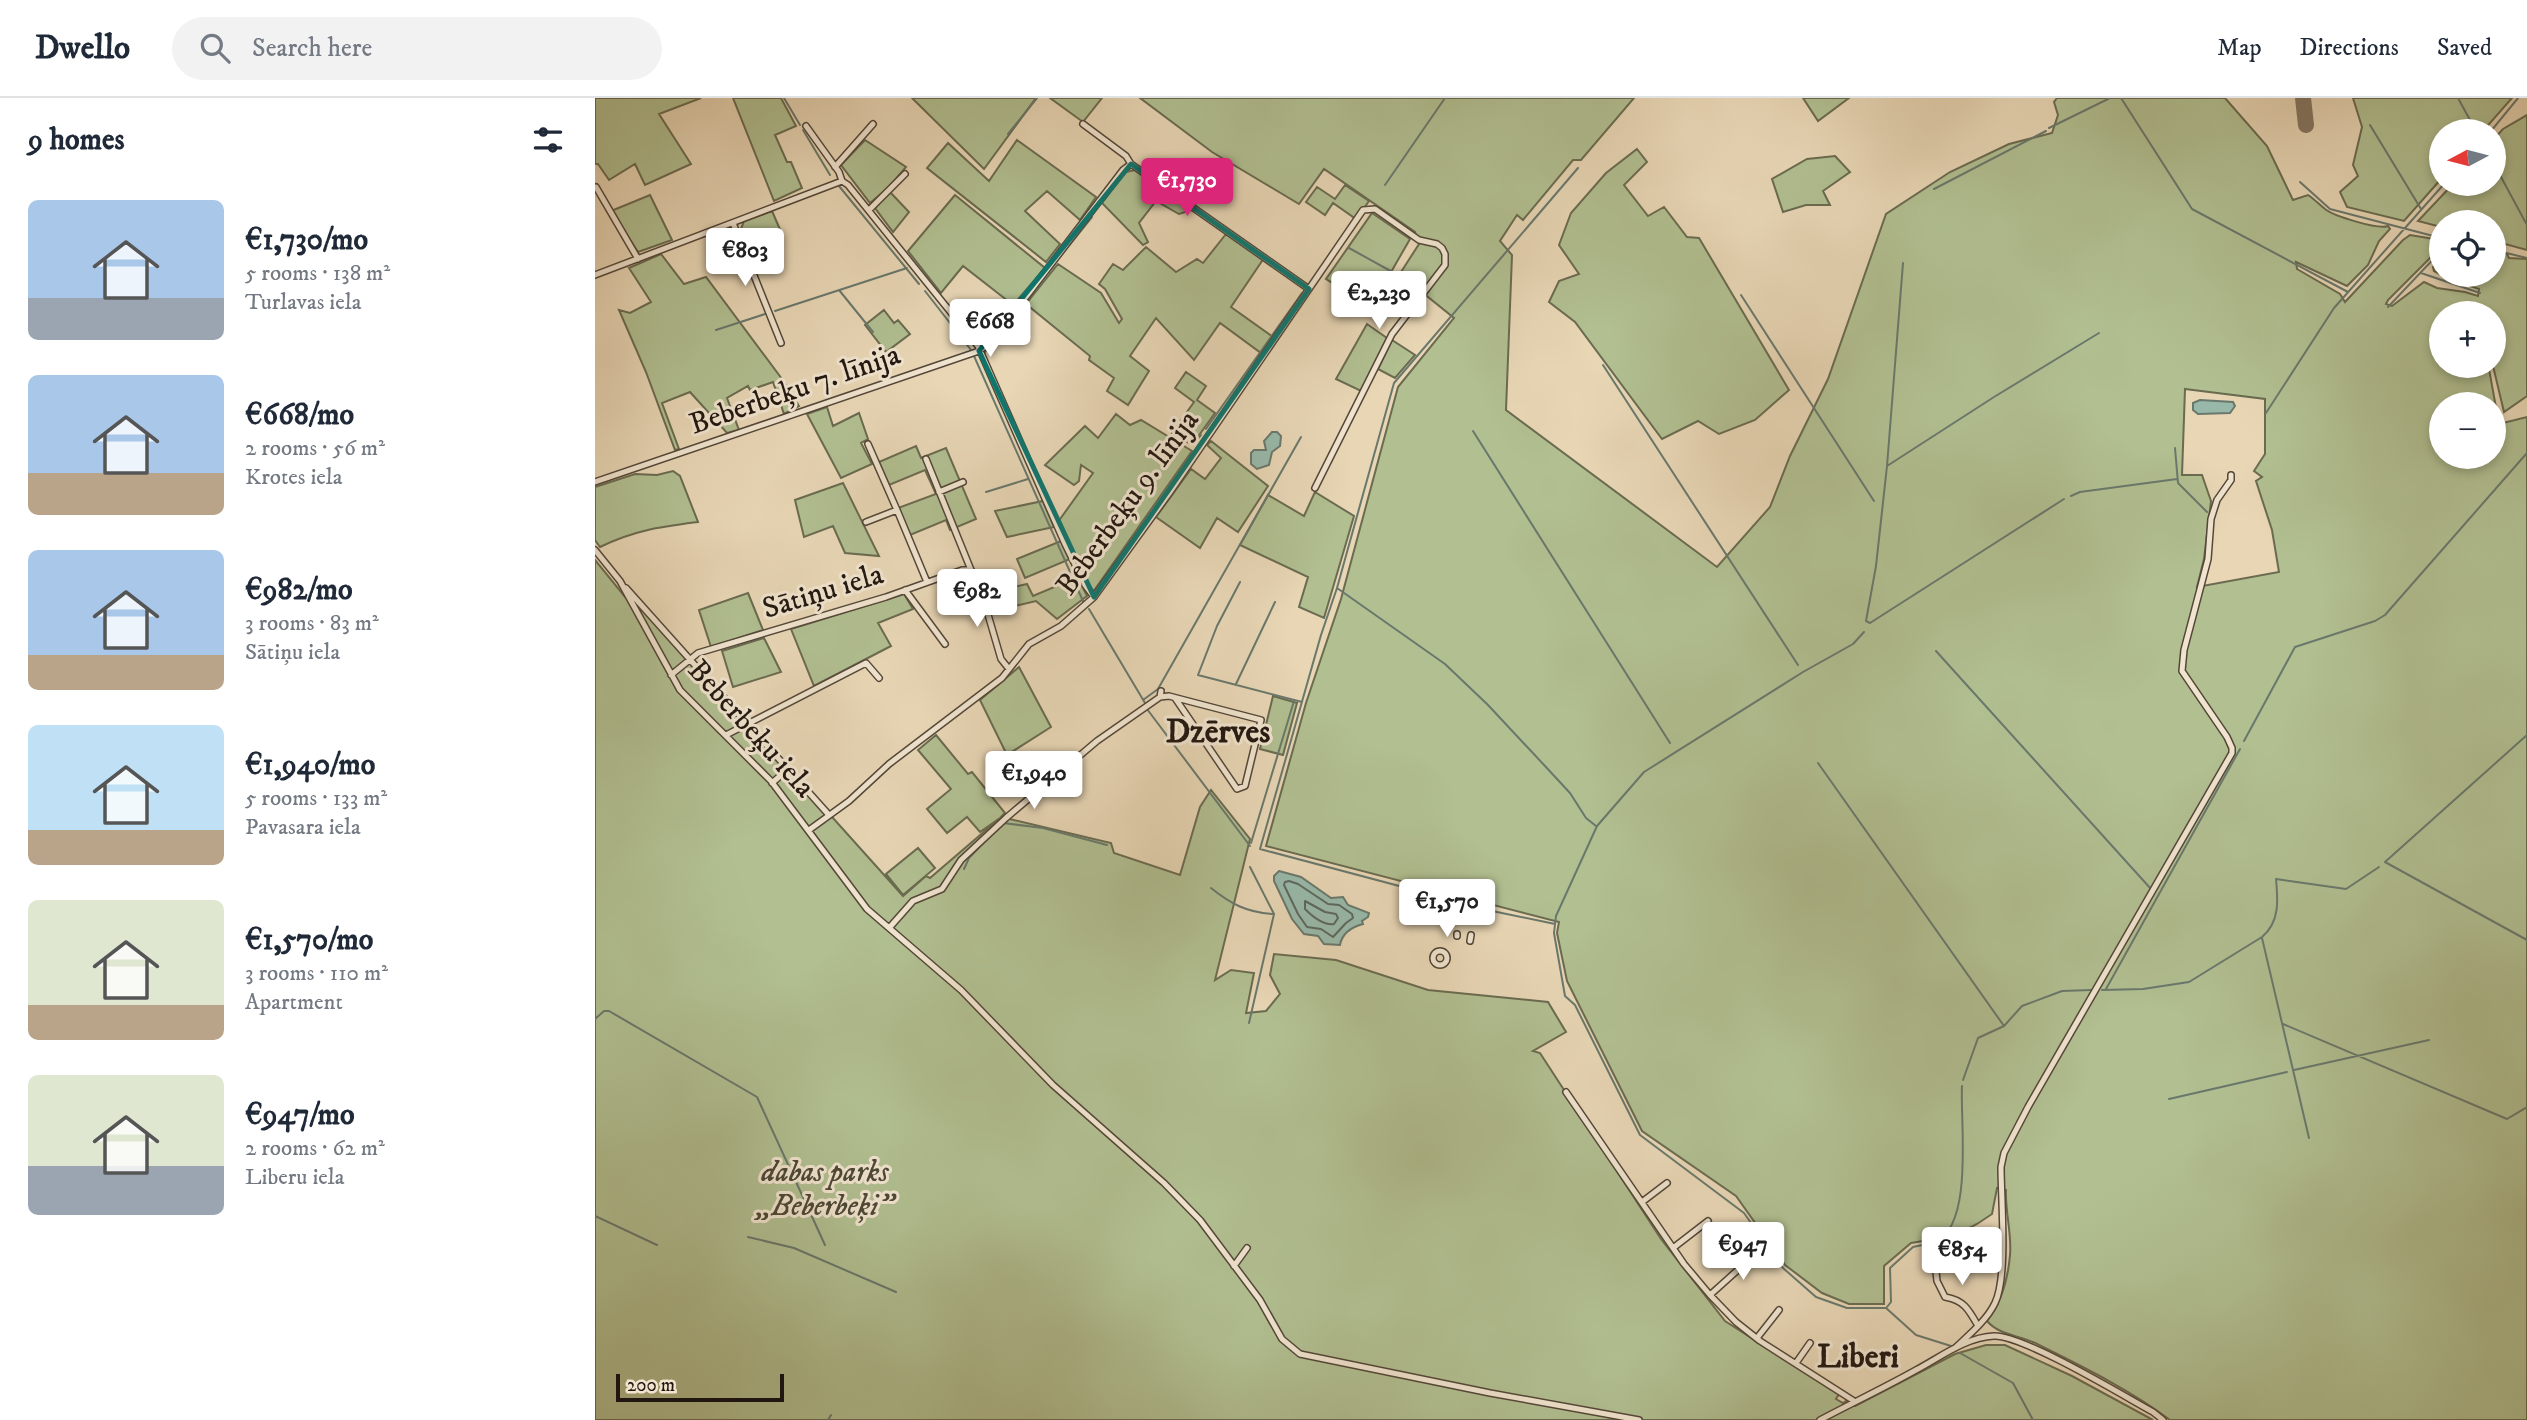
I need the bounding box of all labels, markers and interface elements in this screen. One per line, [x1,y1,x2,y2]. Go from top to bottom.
search box [172,17,662,80]
text: Dwello [35,28,130,69]
icon: search [196,29,234,67]
text: Search here [252,32,372,65]
text: Map [2217,33,2262,63]
text: Directions [2300,33,2399,63]
text: Saved [2437,33,2492,63]
north arrow [2429,119,2506,196]
map controls [2429,119,2506,469]
icon: filters [529,121,567,159]
text: 9 homes [28,122,125,159]
pin: €1,730 [1130,158,1244,218]
text: €1,730 [1157,166,1217,195]
button: locate [2429,210,2506,287]
text: €1,730/mo [245,222,368,259]
icon: home [84,228,168,312]
pin: €803 [704,228,786,288]
text: €803 [722,236,768,265]
text: 5 rooms · 138 m² [245,259,390,288]
pin: €2,230 [1322,272,1436,331]
text: €2,230 [1347,279,1411,308]
text: Turlavas iela [245,288,362,317]
pin: €668 [949,300,1031,359]
button: + [2429,301,2506,378]
text: €668 [966,307,1014,336]
street label: Beberbeķu 7. līnija [685,337,905,443]
button: − [2429,392,2506,469]
text: €668/mo [245,397,354,434]
icon: home [84,403,168,487]
street label: Beberbeķu 9. līnija [1048,403,1208,603]
text: 2 rooms · 56 m² [245,434,385,463]
text: Krotes iela [245,463,343,492]
street label: Sātiņu iela [758,556,888,628]
pin: €982 [936,570,1018,629]
text: €982/mo [245,572,353,609]
text: €982 [953,577,1001,606]
icon: home [84,578,168,662]
text: 3 rooms · 83 m² [245,609,379,638]
text: Sātiņu iela [245,638,340,667]
street label: Beberbeķu iela [679,652,823,806]
district label: Dzērves [1166,712,1270,753]
text: €1,940/mo [245,747,375,784]
pin: €1,940 [977,752,1091,811]
icon: home [84,753,168,837]
text: €1,940 [1001,759,1067,788]
text: 5 rooms · 133 m² [245,784,387,813]
text: Pavasara iela [245,813,361,842]
pin: €1,570 [1390,880,1504,939]
text: €1,570 [1415,887,1479,916]
text: €1,570/mo [245,922,373,959]
icon: home [84,928,168,1012]
text: 3 rooms · 110 m² [245,959,388,988]
text: Apartment [245,988,343,1017]
text: €947/mo [245,1097,355,1134]
icon: home [84,1103,168,1187]
text: 2 rooms · 62 m² [245,1134,385,1163]
park label: dabas parks „Beberbeķi” [753,1154,897,1225]
text: Liberu iela [245,1163,345,1192]
pin: €947 [1702,1222,1784,1282]
pin: €854 [1921,1228,2003,1287]
text: €947 [1718,1230,1768,1259]
text: €854 [1938,1235,1986,1264]
district label: Liberi [1817,1337,1899,1378]
scale bar [616,1371,784,1403]
text: 200 m [627,1374,675,1397]

